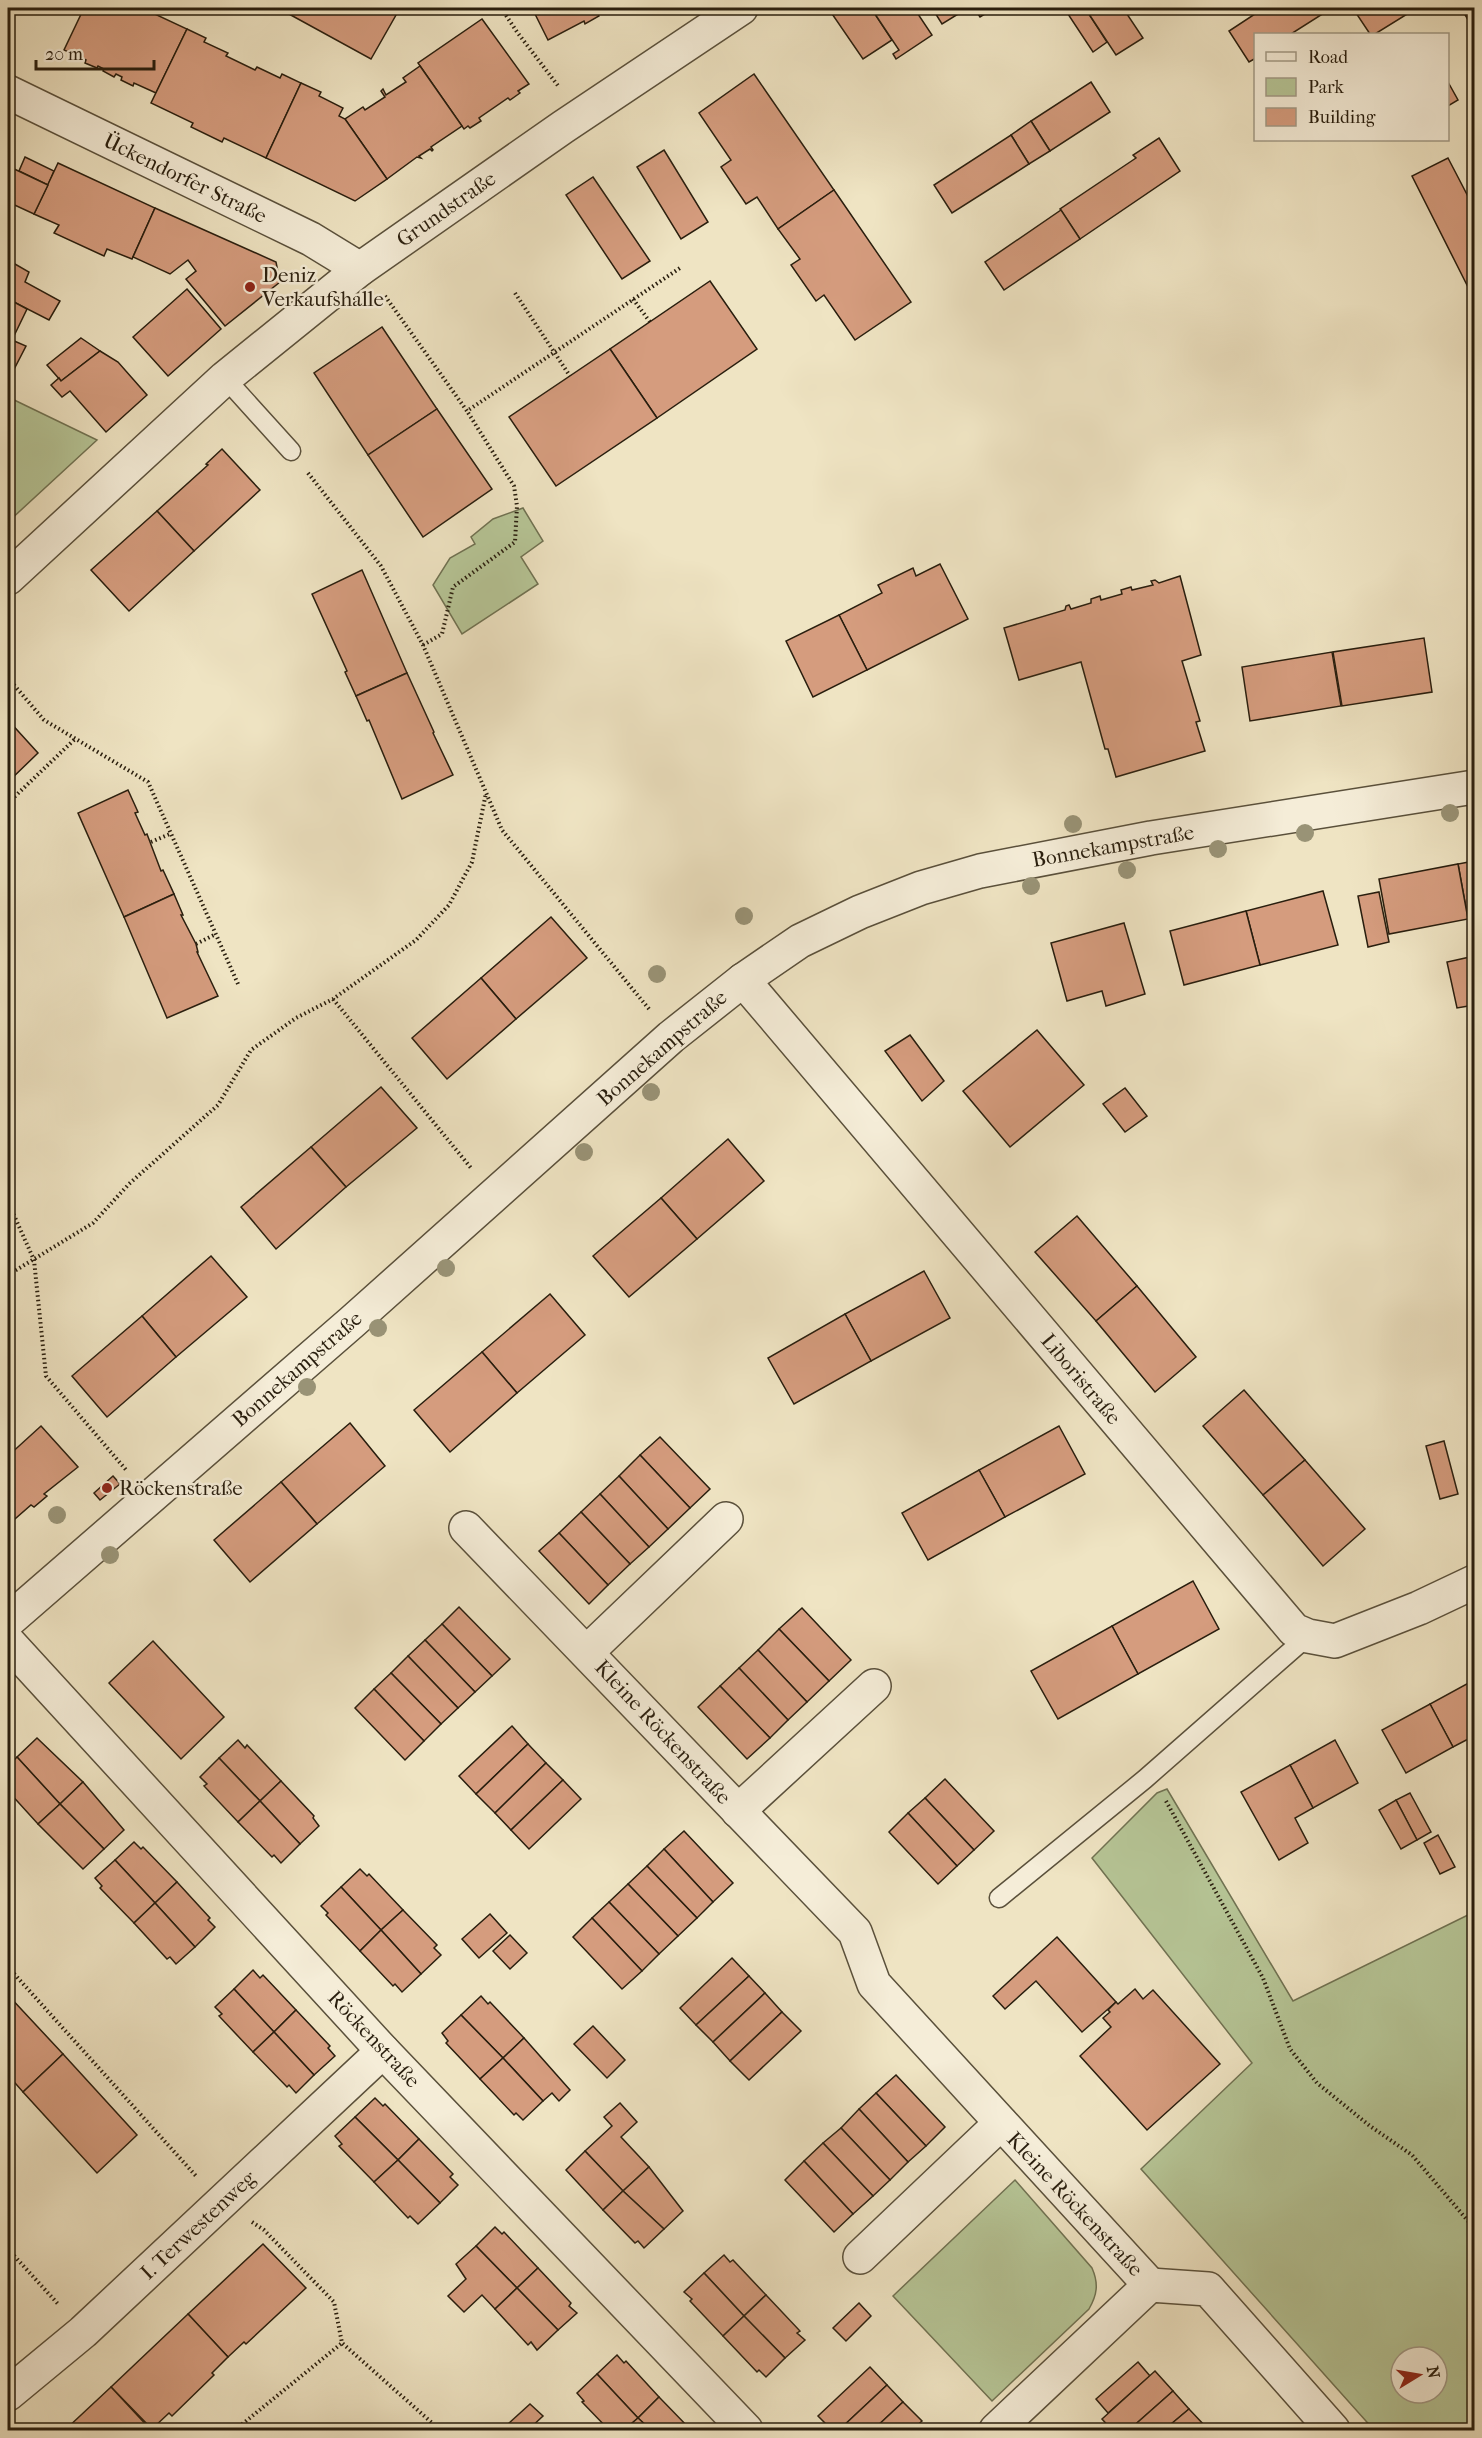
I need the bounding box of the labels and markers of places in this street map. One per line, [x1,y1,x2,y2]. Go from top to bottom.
place label: Deniz Verkaufshalle [261,263,384,311]
marker: Deniz Verkaufshalle [243,280,257,294]
place label: Röckenstraße [119,1476,243,1500]
marker: Röckenstraße [100,1481,114,1495]

